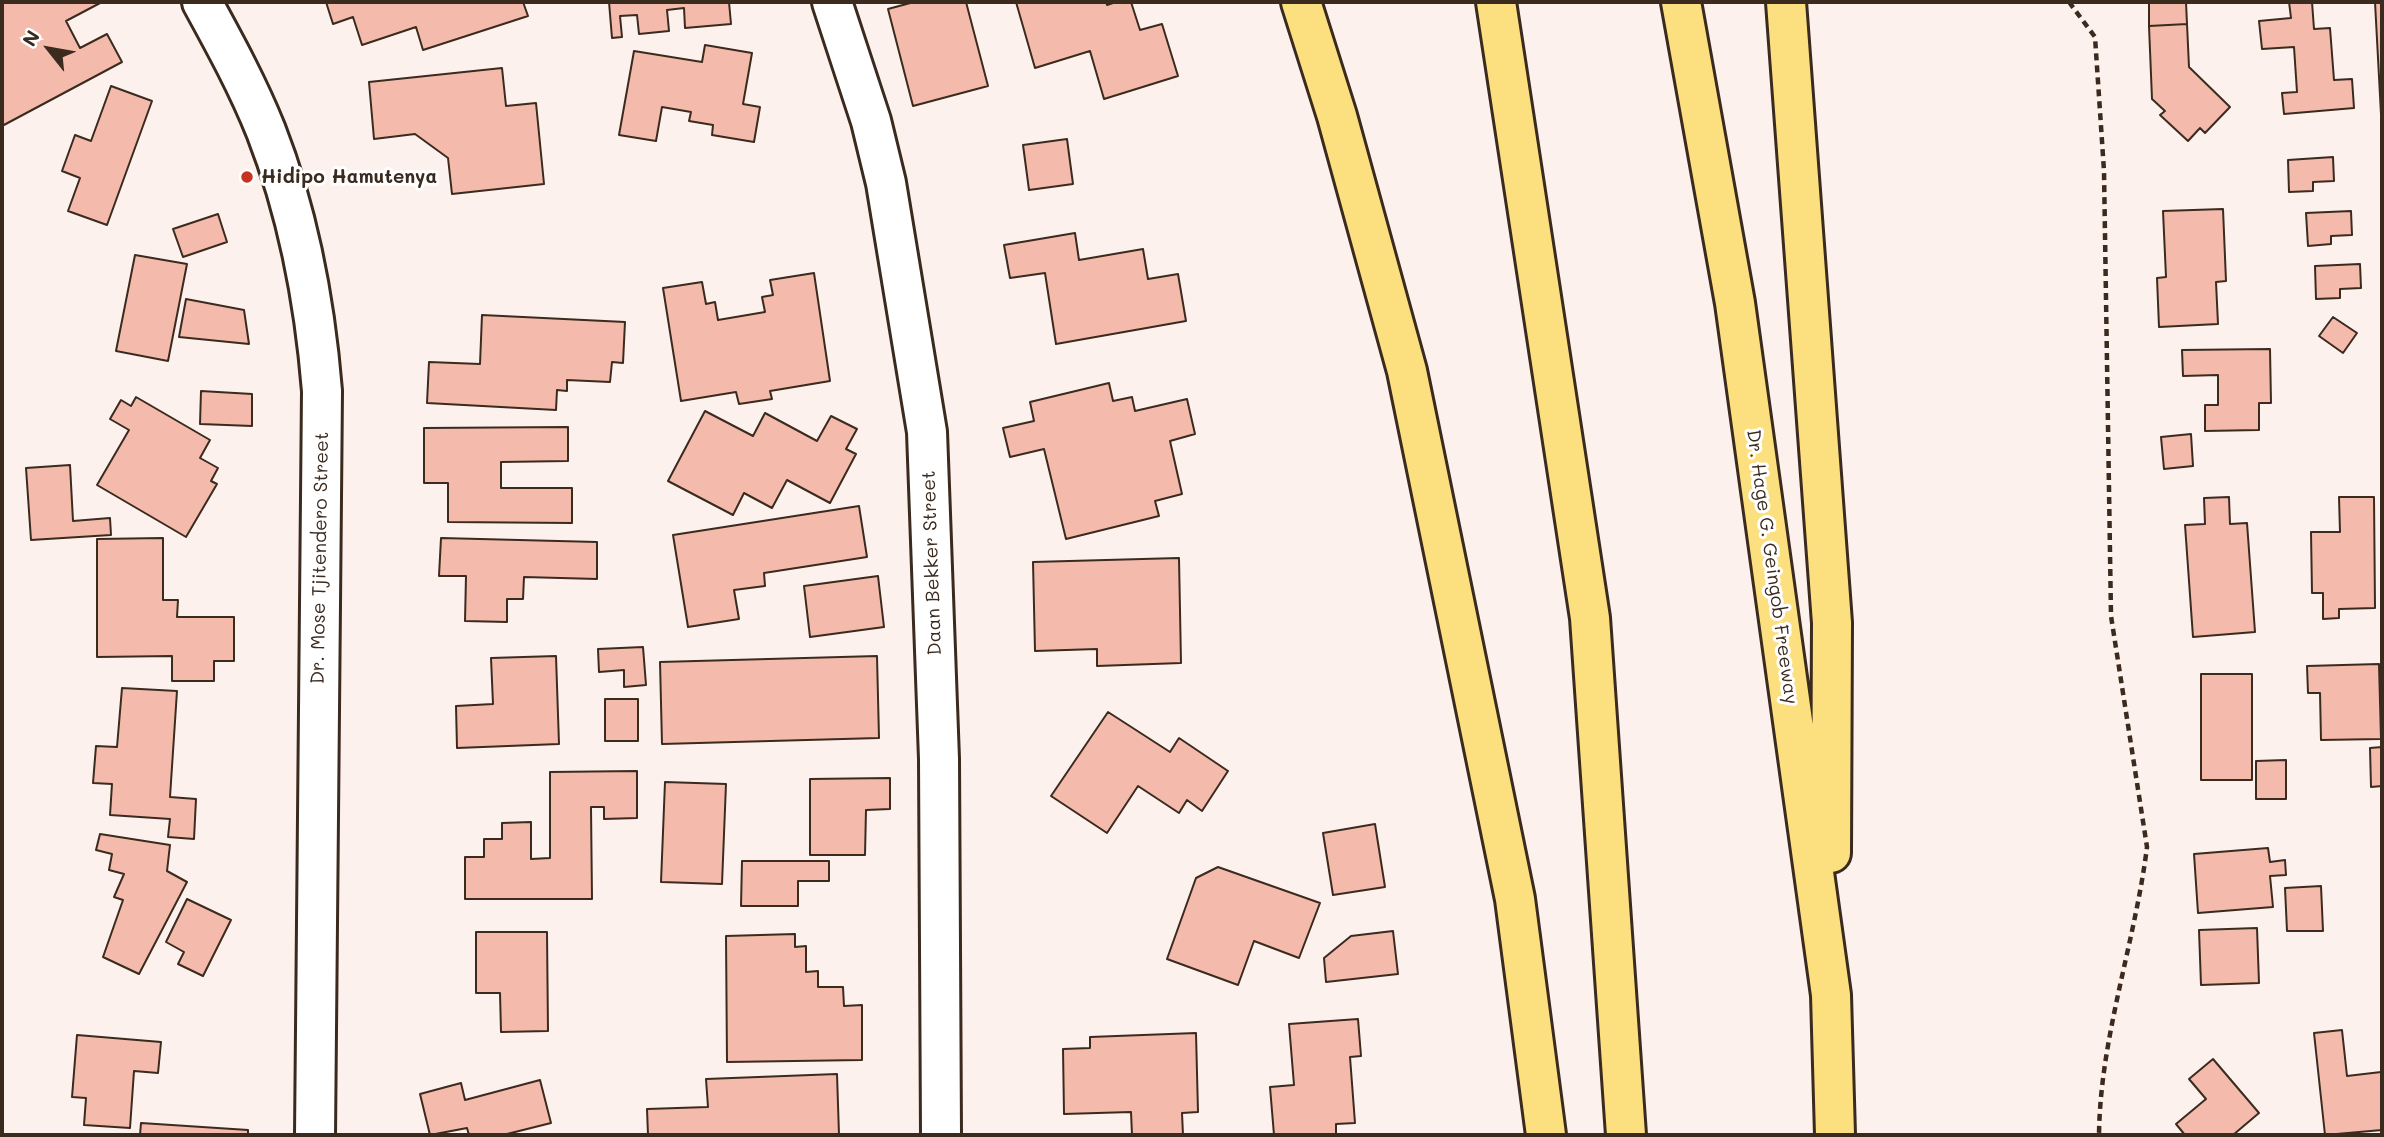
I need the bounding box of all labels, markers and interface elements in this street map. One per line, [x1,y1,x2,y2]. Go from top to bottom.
north arrow [14,14,84,84]
text: N [16,25,45,51]
place label: Hidipo Hamutenya [261,166,437,188]
marker: Hidipo Hamutenya [239,169,255,185]
street label: Dr. Hage G. Geingob Freeway [1741,428,1803,706]
street label: Dr. Mose Tjitendero Street [306,432,334,684]
street label: Daan Bekker Street [917,470,947,656]

